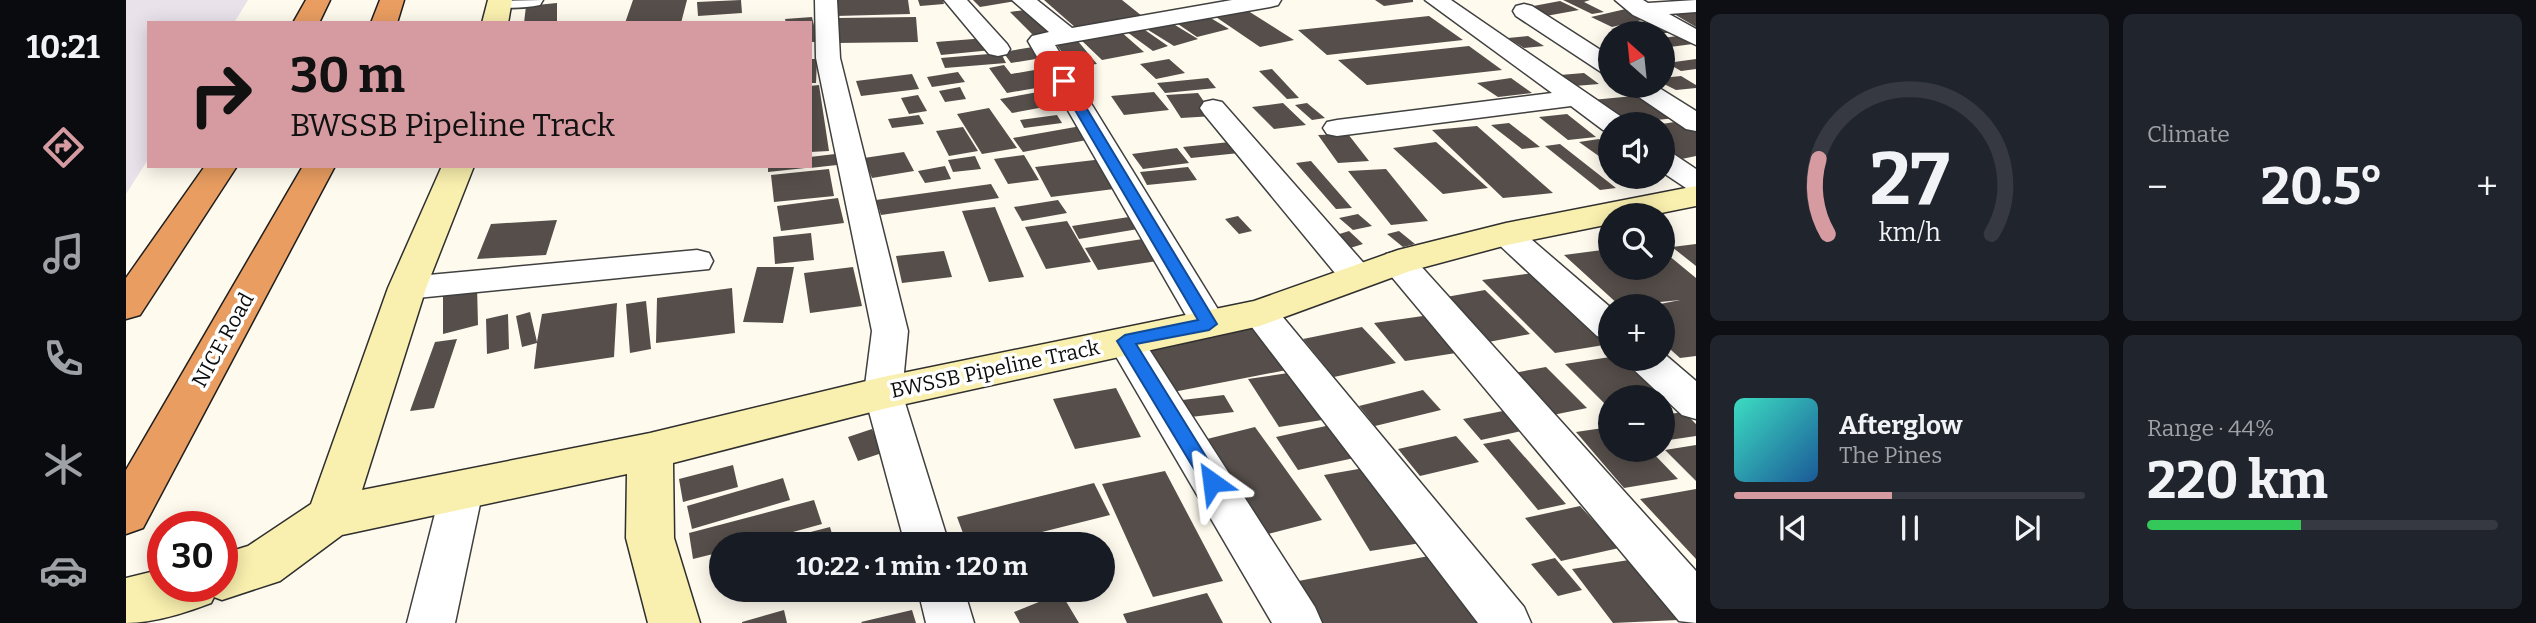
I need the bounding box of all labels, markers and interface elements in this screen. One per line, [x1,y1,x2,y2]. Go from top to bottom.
north arrow [1598,21,1675,98]
map controls [1598,21,1675,462]
text: 10:21 [26,28,100,66]
text: 30 m [290,46,405,105]
icon: right [175,49,266,140]
pin [1034,51,1094,111]
icon: arrive [1045,62,1083,100]
text: BWSSB Pipeline Track [290,106,615,144]
button: sound [1598,112,1675,189]
text: Climate [2147,120,2230,148]
icon: directions [39,123,88,172]
text: 27 [1870,136,1949,223]
text: 20.5° [2261,155,2384,218]
text: − [2147,164,2168,210]
text: + [2476,164,2498,210]
button: search [1598,203,1675,280]
text: km/h [1879,217,1941,247]
icon: music [39,229,88,278]
street label: NICE Road [186,288,260,392]
button: + [1598,294,1675,371]
icon: phone [39,334,88,383]
street label: BWSSB Pipeline Track [888,334,1102,404]
button: − [1598,385,1675,462]
text: Afterglow [1839,410,1962,441]
text: Range · 44% [2147,414,2275,442]
icon: climate [39,440,88,489]
text: The Pines [1839,441,1942,469]
position arrow [1175,445,1249,519]
text: 220 km [2147,449,2328,512]
icon: previous [1774,509,1812,547]
icon: pause [1891,509,1929,547]
icon: next [2008,509,2046,547]
speed limit sign: 30 [147,511,238,602]
icon: car [39,546,88,595]
text: 10:22 · 1 min · 120 m [796,551,1028,582]

